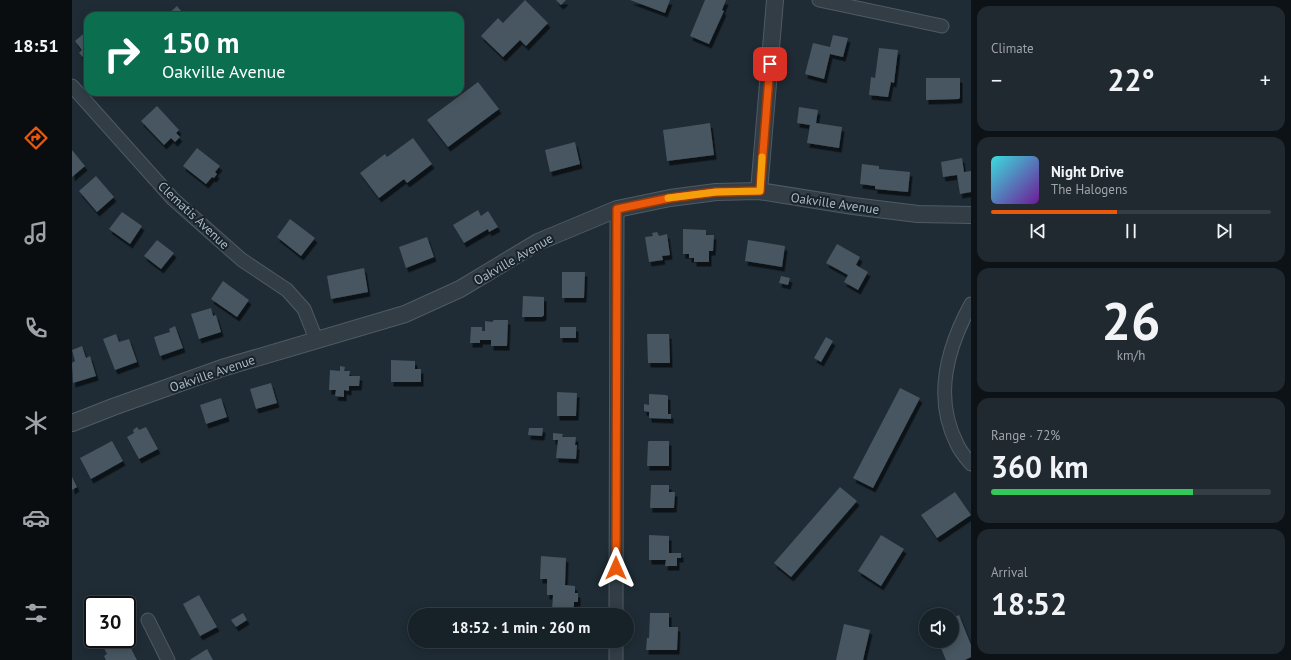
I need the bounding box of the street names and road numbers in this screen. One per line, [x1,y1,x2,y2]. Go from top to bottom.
street label: Clematis Avenue [154,178,233,253]
street label: Oakville Avenue [790,189,880,218]
street label: Oakville Avenue [470,230,556,289]
street label: Oakville Avenue [167,351,257,396]

